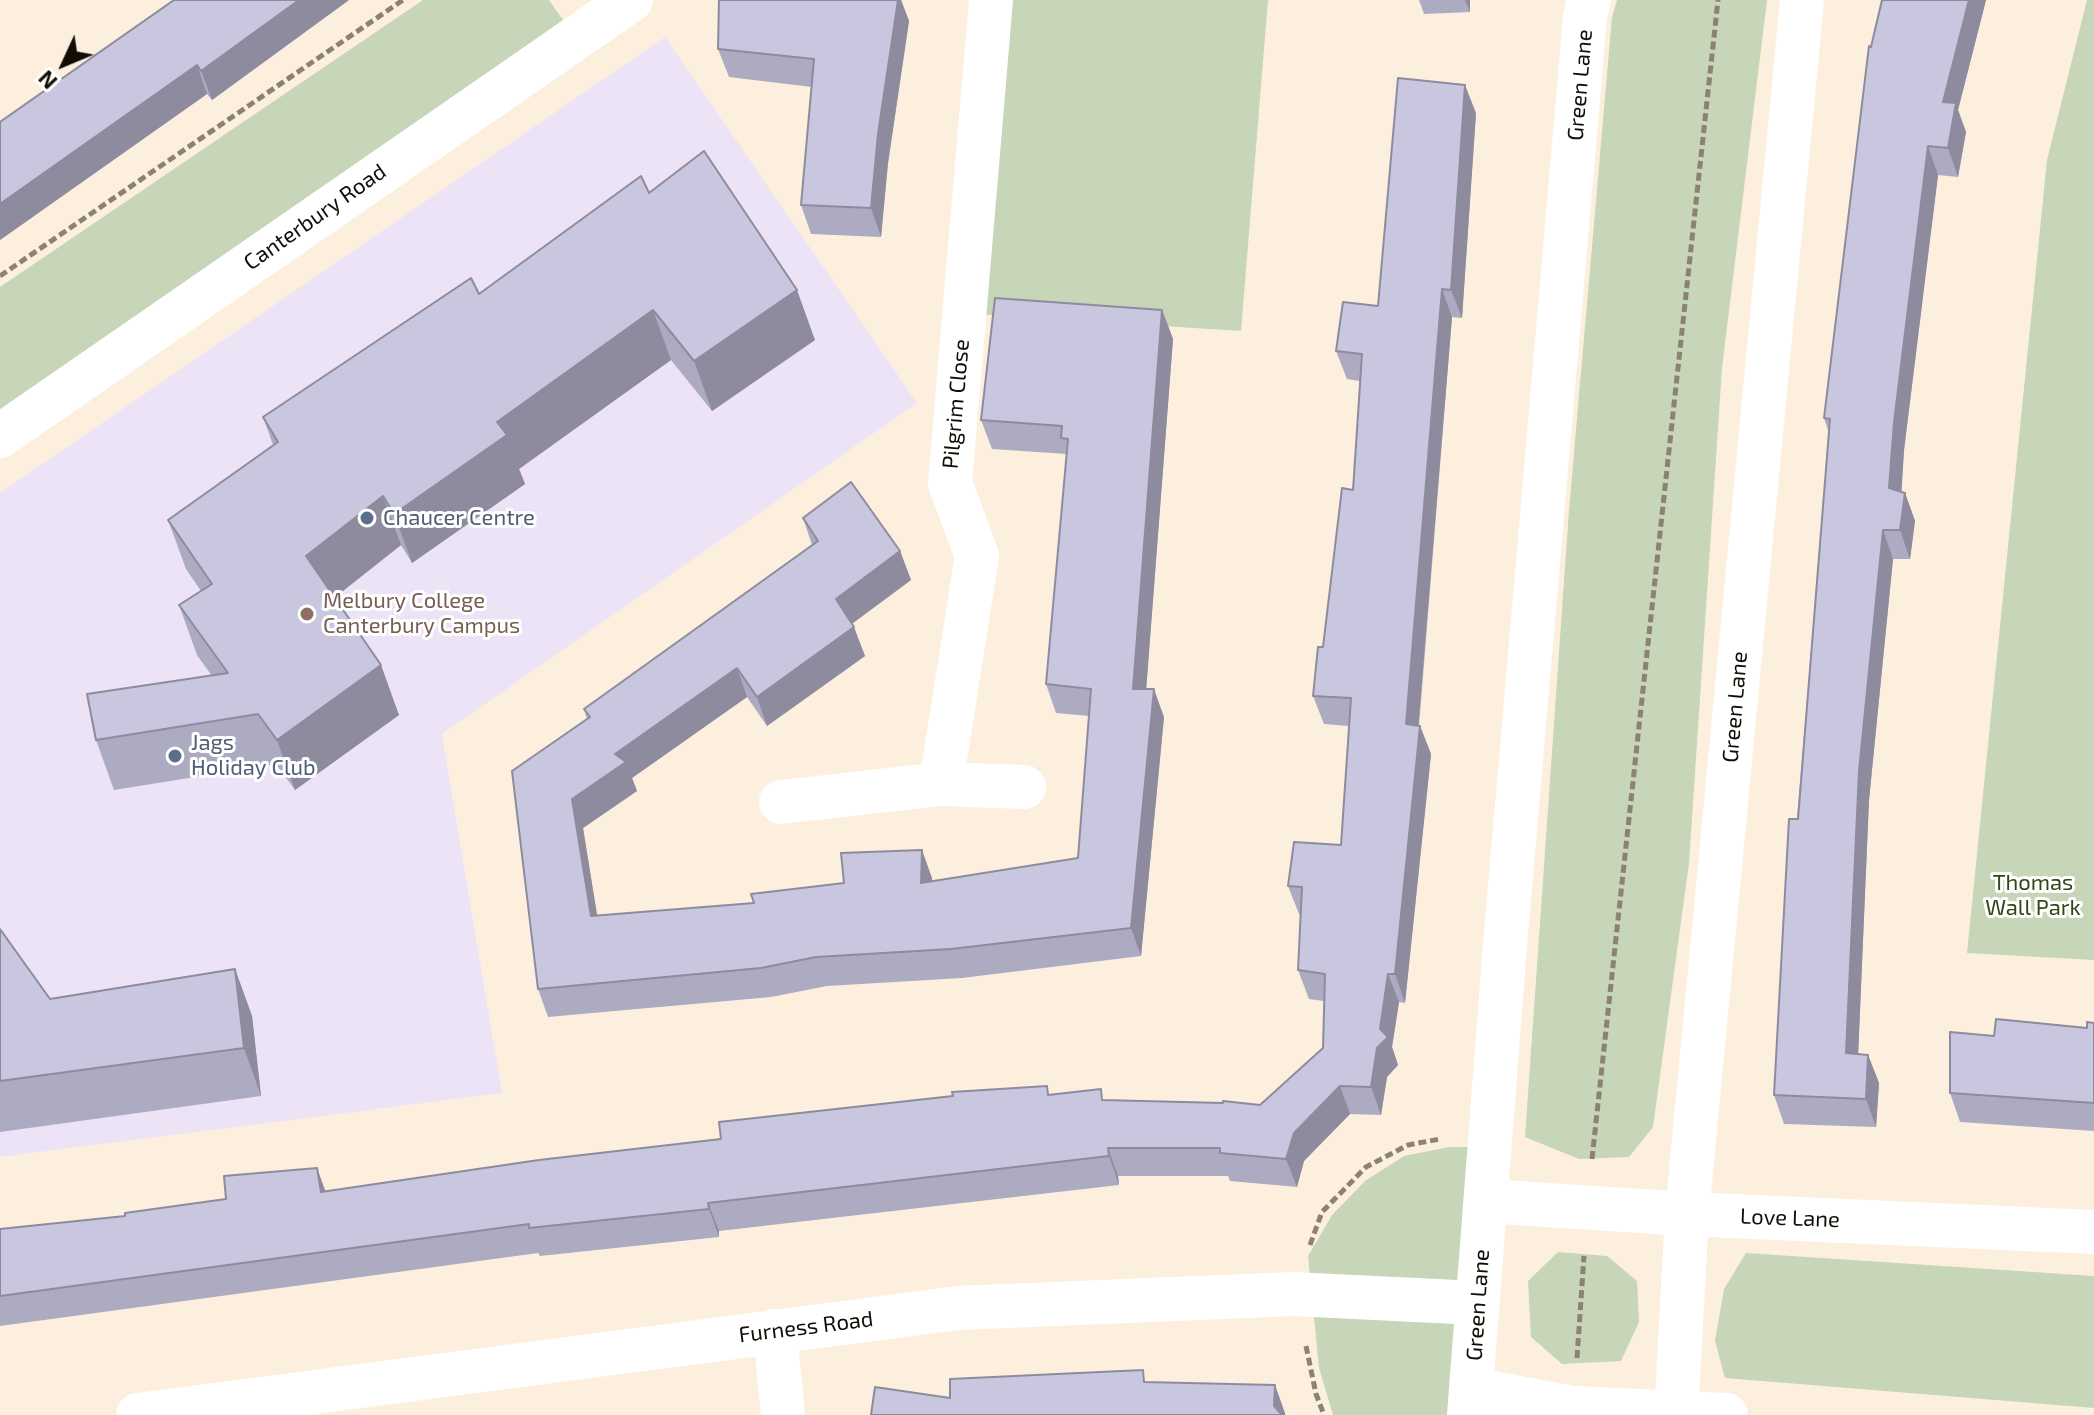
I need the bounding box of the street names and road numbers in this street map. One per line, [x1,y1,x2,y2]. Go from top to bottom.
street label: Green Lane [1562,28,1598,142]
street label: Canterbury Road [239,158,391,276]
street label: Pilgrim Close [937,338,975,470]
street label: Green Lane [1717,650,1753,764]
street label: Love Lane [1740,1203,1840,1233]
street label: Green Lane [1461,1248,1495,1362]
street label: Furness Road [737,1306,875,1348]

